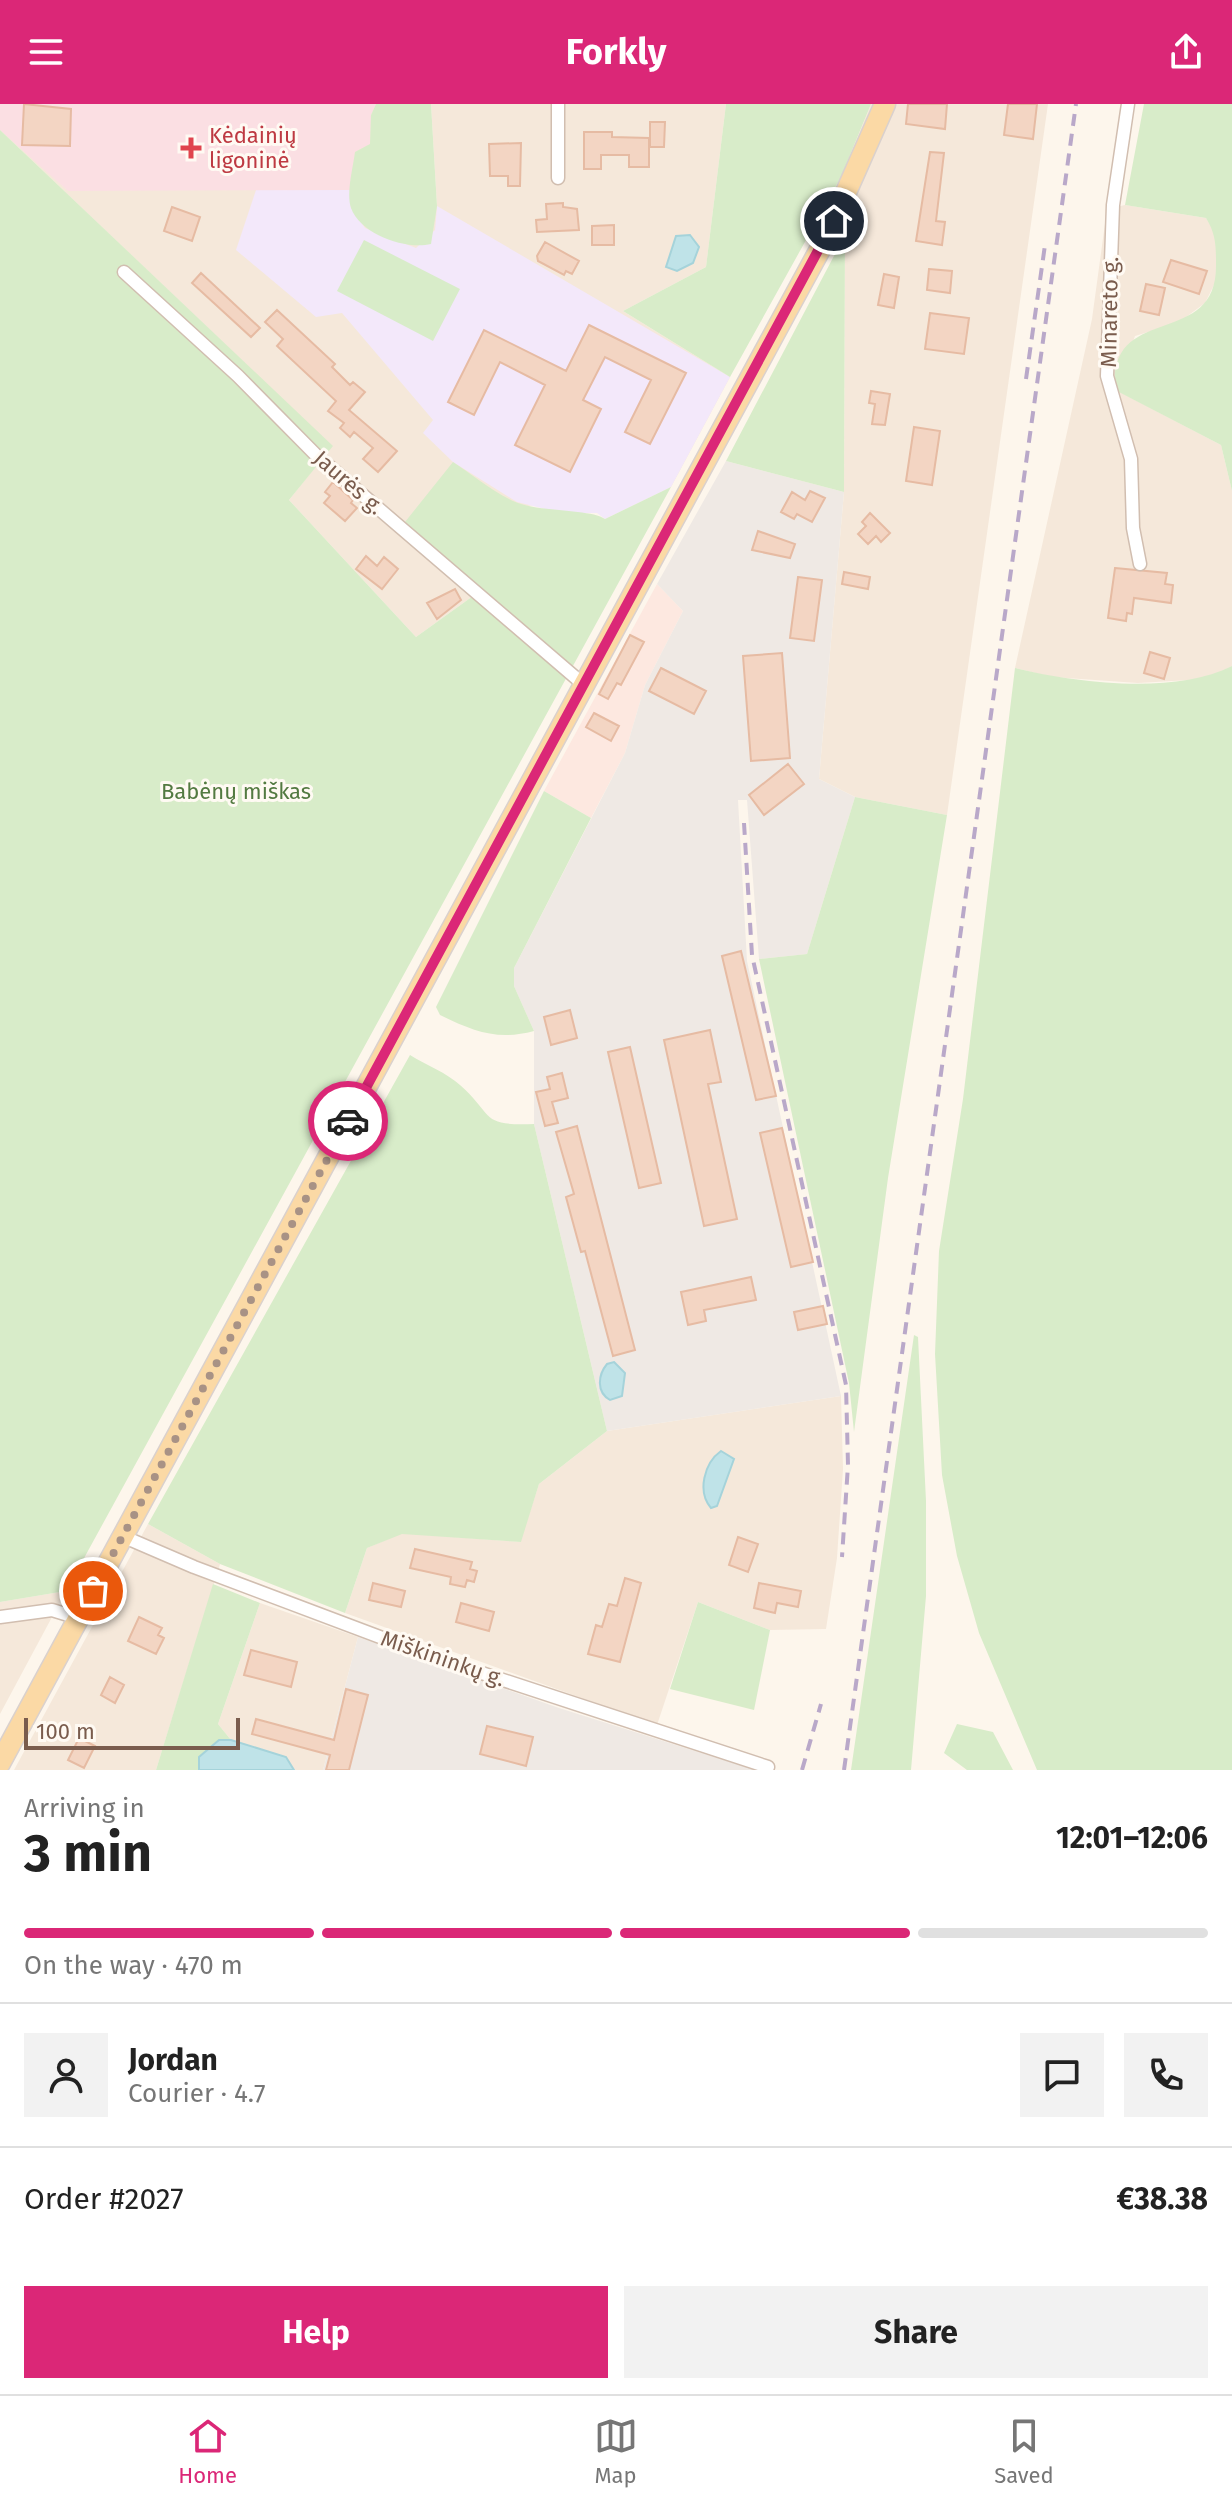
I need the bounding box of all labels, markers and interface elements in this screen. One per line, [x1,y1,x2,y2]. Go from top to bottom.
icon: menu [24,30,68,74]
text: Forkly [566,30,666,74]
icon: share [1164,30,1208,74]
place label: Kėdainių ligoninė [209,122,297,174]
marker: Kėdainių ligoninė [180,137,202,159]
pin [800,187,868,255]
icon: home [812,199,856,243]
street label: Minareto g. [1095,256,1124,368]
street label: Jaurės g. [308,445,389,520]
park label: Babėnų miškas [161,778,311,805]
courier [308,1081,388,1161]
icon: car [326,1099,370,1143]
pin [59,1557,127,1625]
icon: bag [71,1569,115,1613]
street label: Miškininkų g. [377,1625,508,1692]
scale bar [24,1714,240,1750]
text: 100 m [36,1718,95,1745]
text: Arriving in [24,1793,145,1824]
text: 12:01–12:06 [1056,1820,1208,1856]
text: 3 min [24,1822,152,1885]
text: On the way · 470 m [24,1950,243,1981]
button: person [24,2033,108,2117]
button: chat [1020,2033,1104,2117]
button: phone [1124,2033,1208,2117]
text: Jordan [128,2042,218,2078]
text: Courier · 4.7 [128,2078,266,2109]
text: Order #2027 [24,2181,184,2217]
text: €38.38 [1117,2181,1208,2217]
button: Help [24,2286,608,2378]
button: Share [624,2286,1208,2378]
tab: Home [178,2414,237,2489]
tab: Map [594,2414,638,2489]
tab: Saved [994,2414,1054,2489]

